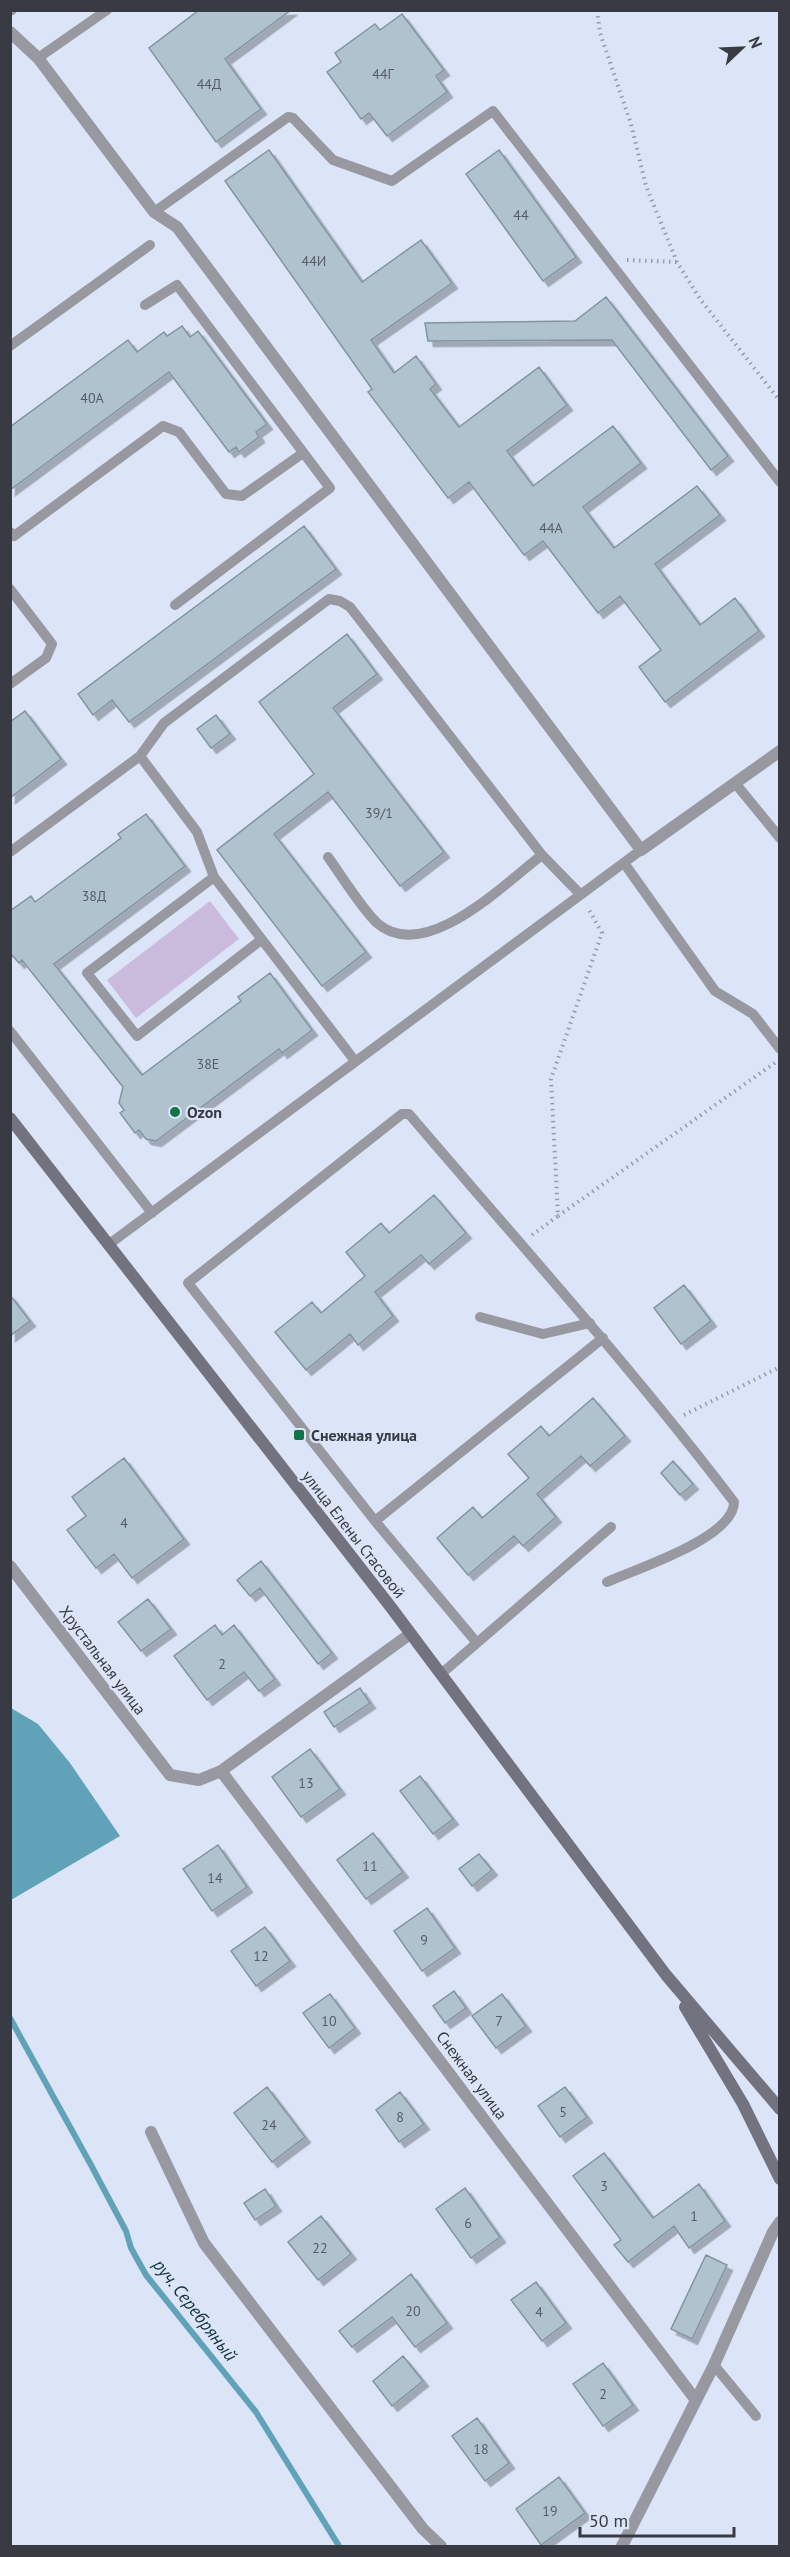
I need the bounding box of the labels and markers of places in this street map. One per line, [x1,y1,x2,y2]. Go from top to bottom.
place label: Ozon [187,1102,222,1122]
marker: Ozon [168,1105,182,1119]
place label: Снежная улица [311,1425,417,1445]
marker: Снежная улица [292,1428,306,1442]

